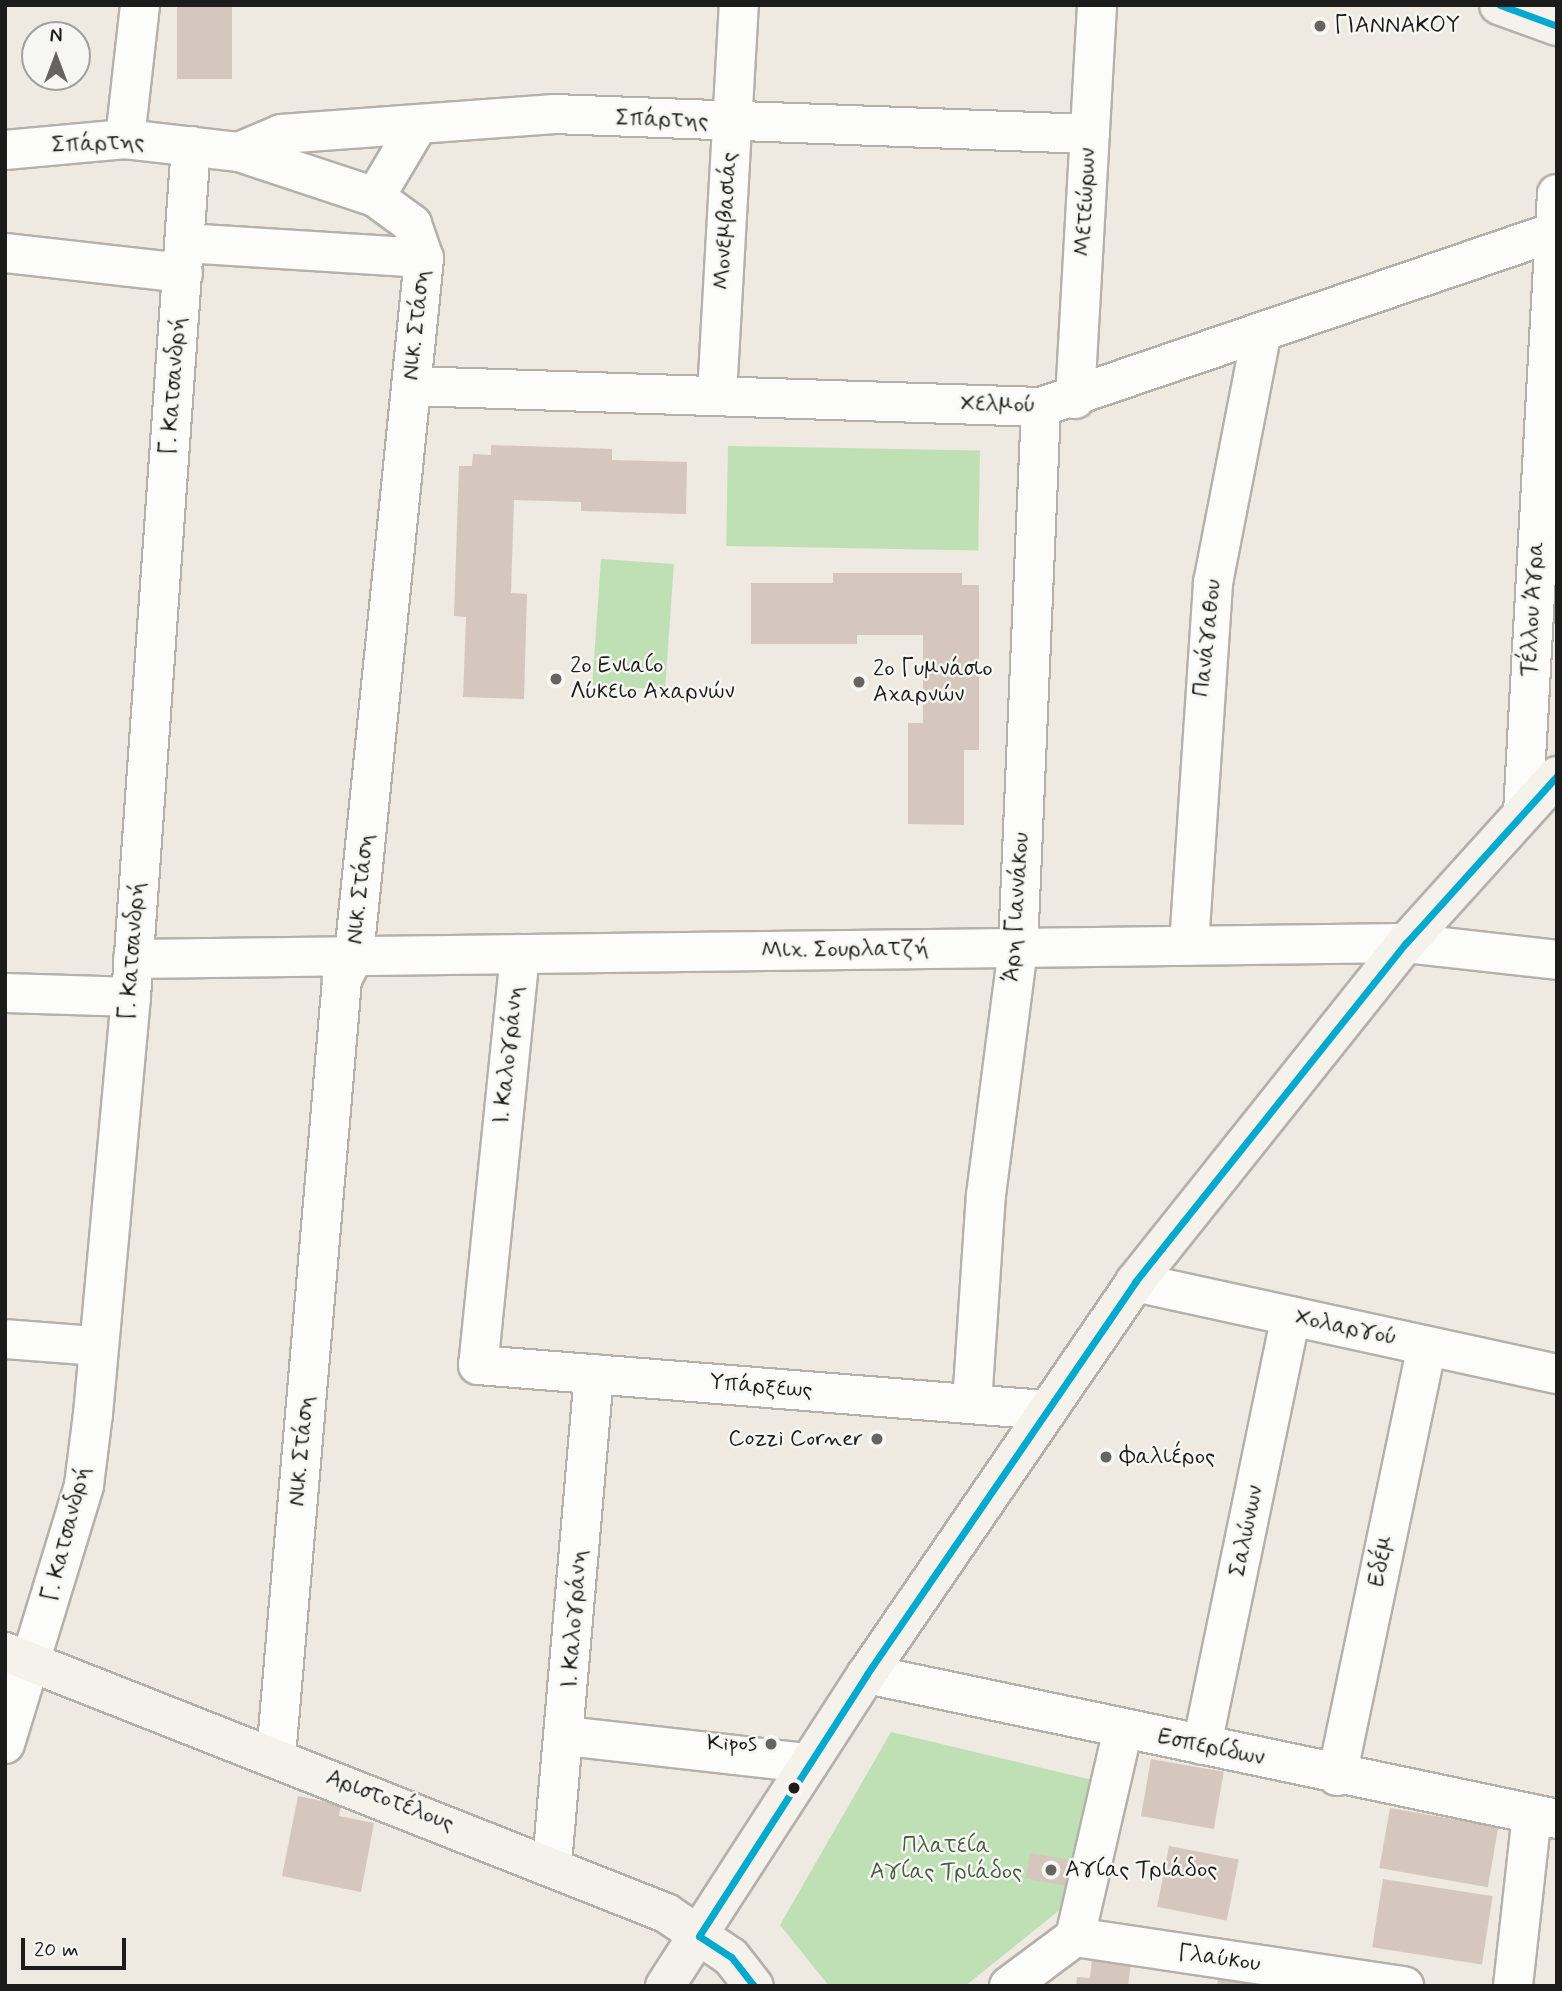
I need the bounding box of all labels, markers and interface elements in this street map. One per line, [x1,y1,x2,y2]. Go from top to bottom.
place label: ΓΙΑΝΝΑΚΟΥ [1334,12,1460,40]
marker: ΓΙΑΝΝΑΚΟΥ [1312,18,1328,34]
north arrow [21,21,91,91]
text: N [50,24,62,49]
street label: Σπάρτης [615,105,709,135]
street label: Σπάρτης [51,129,145,159]
street label: Μετεώρων [1069,147,1103,257]
street label: Μονεμβασιάς [709,151,743,291]
street label: Νικ. Στάση [397,268,437,382]
street label: Γ. Κατσανδρή [155,316,193,456]
street label: Χελμού [960,391,1036,419]
street label: Τέλλου Άγρα [1516,541,1550,677]
street label: Πανάγαθου [1188,578,1228,698]
place label: 2ο Ενιαίο Λύκειο Αχαρνών [570,652,735,706]
place label: 2ο Γυμνάσιο Αχαρνών [873,655,993,709]
marker: 2ο Ενιαίο Λύκειο Αχαρνών [548,671,564,687]
marker: 2ο Γυμνάσιο Αχαρνών [851,674,867,690]
street label: Άρη Γιαννάκου [998,831,1036,983]
street label: Νικ. Στάση [341,832,381,946]
street label: Γ. Κατσανδρή [114,881,152,1021]
street label: Μιχ. Σουρλατζή [761,935,929,965]
street label: Ι. Καλογράνη [488,984,530,1126]
street label: Χολαργού [1293,1304,1399,1352]
street label: Υπάρξεως [708,1369,814,1405]
street label: Νικ. Στάση [283,1394,321,1508]
place label: Cozzi Corner [728,1425,863,1453]
marker: Cozzi Corner [869,1431,885,1447]
place label: Φαλιέρος [1120,1443,1215,1471]
marker: Φαλιέρος [1098,1449,1114,1465]
street label: Γ. Κατσανδρή [37,1464,97,1604]
street label: Σαλώνων [1224,1483,1270,1579]
street label: Εδέμ [1363,1533,1401,1589]
street label: Ι. Καλογράνη [556,1549,594,1689]
street label: Εσπερίδων [1155,1723,1267,1773]
place label: Kipos [707,1730,757,1758]
marker: Kipos [763,1736,779,1752]
street label: Αριστοτέλους [322,1764,458,1838]
unlabelled marker [787,1781,801,1795]
park label: Πλατεία Αγίας Τριάδος [870,1832,1022,1886]
place label: Αγίας Τριάδος [1065,1856,1217,1884]
marker: Αγίας Τριάδος [1043,1862,1059,1878]
scale bar [24,1924,130,1968]
text: 20 m [34,1936,79,1964]
street label: Γλαύκου [1176,1940,1262,1978]

